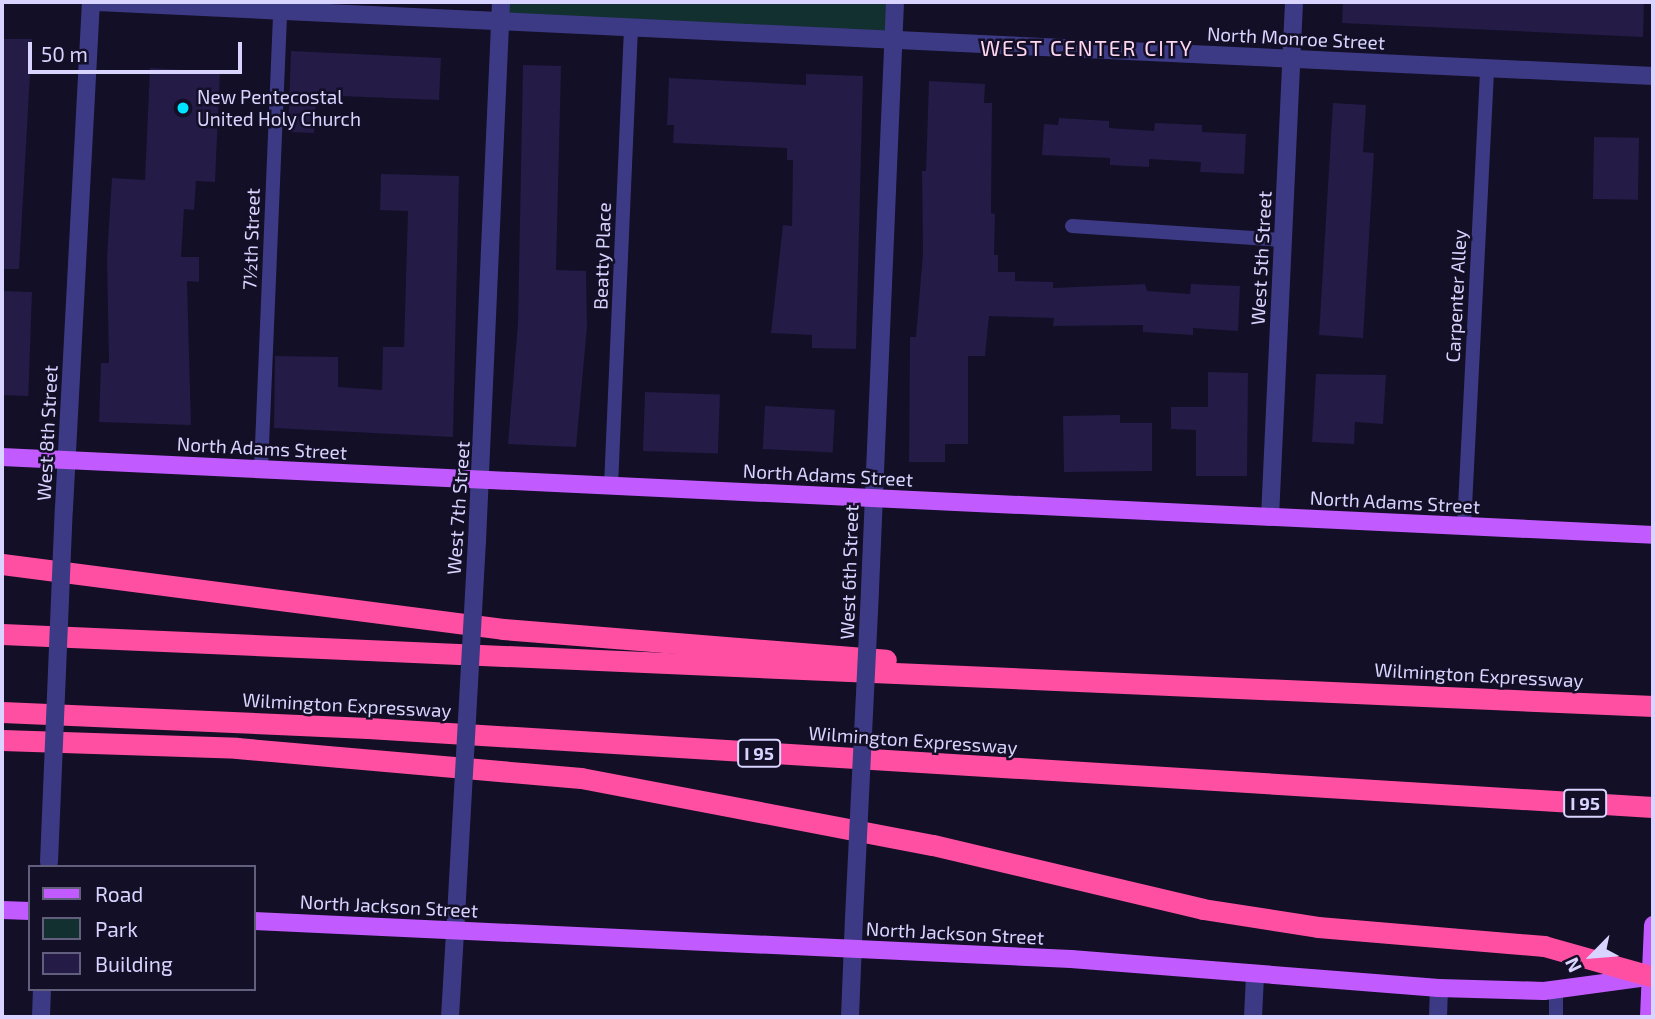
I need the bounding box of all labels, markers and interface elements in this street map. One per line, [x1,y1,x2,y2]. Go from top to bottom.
street label: North Monroe Street [1206,22,1386,54]
scale bar [32,28,245,72]
district label: WEST CENTER CITY [982,35,1192,61]
text: 50 m [41,41,88,66]
place label: New Pentecostal United Holy Church [197,86,361,130]
marker: New Pentecostal United Holy Church [175,100,191,116]
street label: 7½th Street [238,188,264,290]
street label: West 5th Street [1246,190,1276,326]
street label: Beatty Place [589,202,615,310]
street label: Carpenter Alley [1441,229,1471,363]
street label: West 8th Street [32,365,62,501]
street label: North Adams Street [176,432,348,464]
street label: West 7th Street [442,440,474,576]
street label: North Adams Street [742,459,914,491]
street label: North Adams Street [1309,486,1481,518]
street label: West 6th Street [835,504,863,640]
street label: Wilmington Expressway [1374,658,1584,692]
street label: Wilmington Expressway [242,688,452,722]
street label: Wilmington Expressway [808,721,1018,759]
road number: I 95 [736,738,782,768]
road number: I 95 [1562,788,1608,818]
legend [28,865,256,991]
text: Road [95,881,143,906]
street label: North Jackson Street [299,890,479,922]
text: Park [95,916,138,941]
street label: North Jackson Street [865,917,1045,949]
north arrow [1557,921,1627,991]
text: Building [95,951,173,976]
text: N [1559,954,1586,976]

